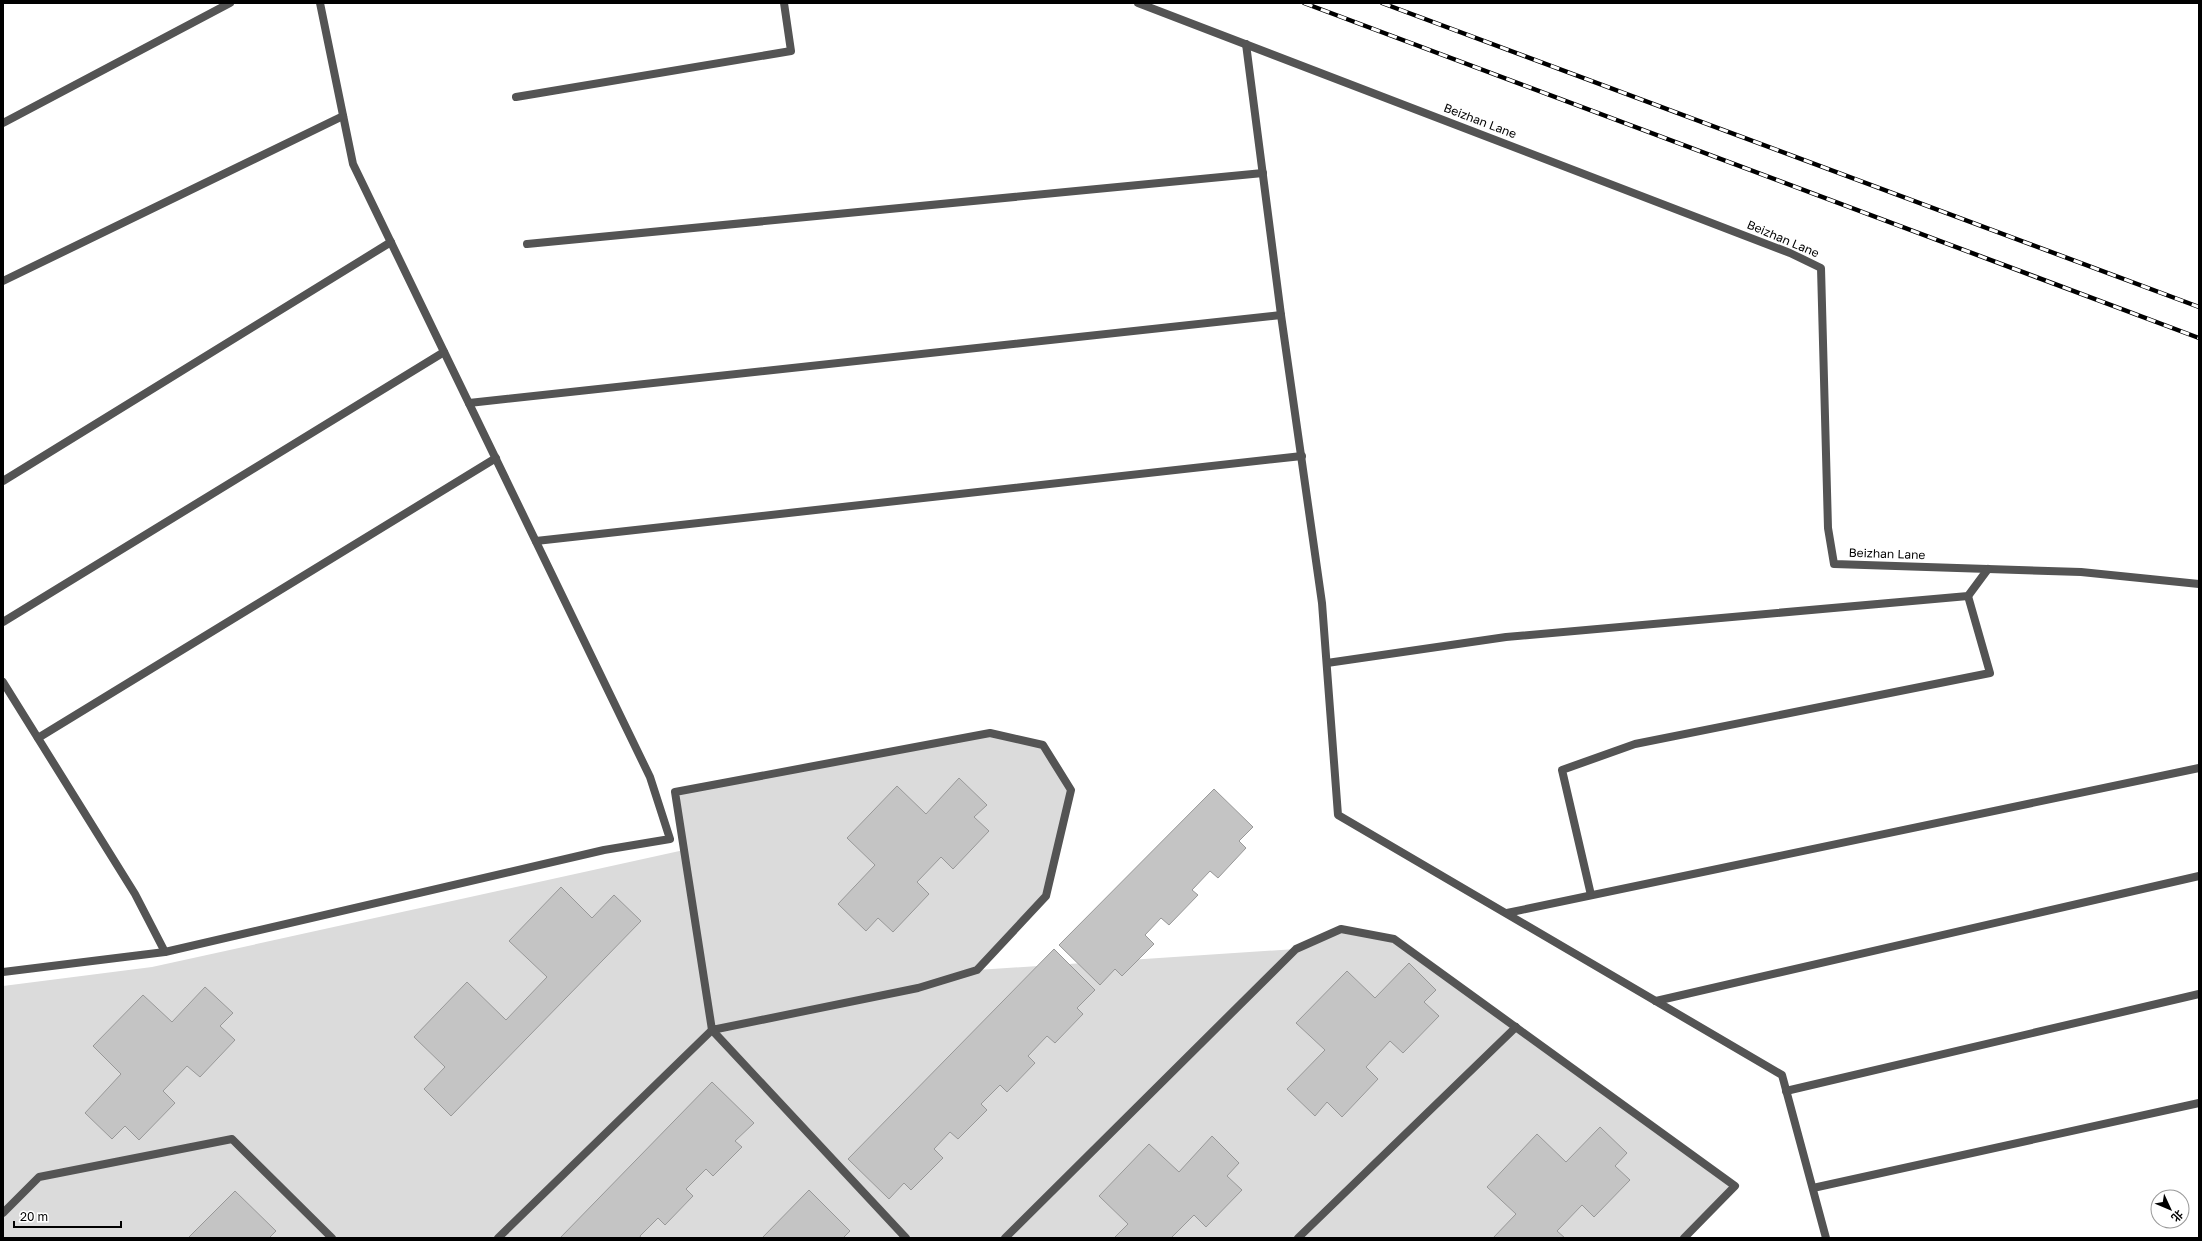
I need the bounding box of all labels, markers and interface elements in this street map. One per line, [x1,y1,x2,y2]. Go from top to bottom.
street label: Beizhan Lane [1442,100,1519,141]
street label: Beizhan Lane [1745,217,1822,260]
street label: Beizhan Lane [1848,545,1926,562]
north arrow [2150,1189,2190,1229]
scale bar [14,1203,121,1229]
text: 北 [2169,1208,2186,1225]
text: 20 m [20,1209,48,1224]

